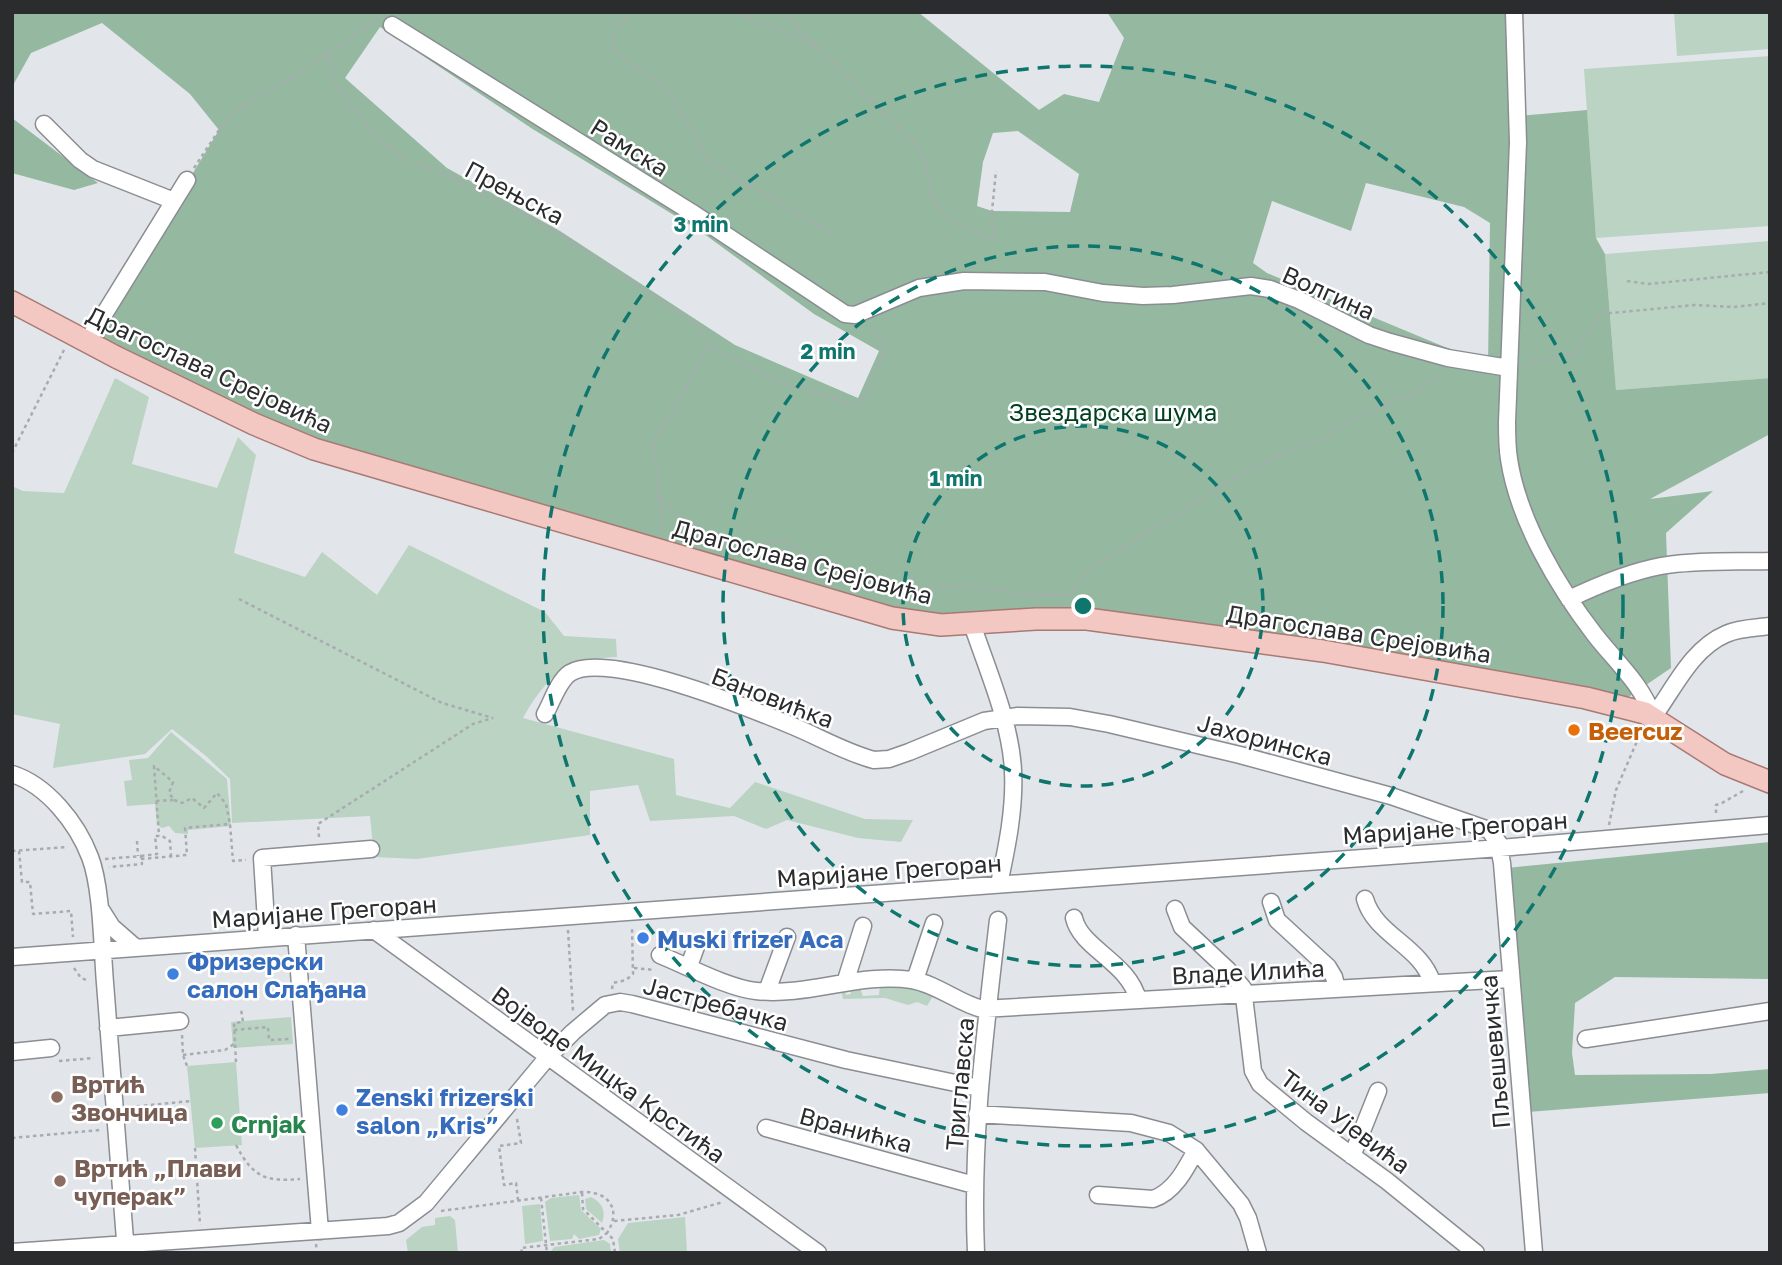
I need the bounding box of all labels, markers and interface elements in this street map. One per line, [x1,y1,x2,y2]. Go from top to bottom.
street label: Рамска [586,112,674,182]
street label: Прењска [460,154,570,230]
text: 3 min [674,211,728,237]
street label: Волгина [1278,259,1380,325]
street label: Драгослава Срејовића [83,299,337,439]
text: 2 min [801,338,855,364]
park label: Звездарска шума [1009,397,1217,426]
text: 1 min [930,465,982,491]
street label: Драгослава Срејовића [670,512,936,610]
centre of rings [1071,594,1095,618]
street label: Драгослава Срејовића [1225,598,1493,668]
street label: Бановићка [708,660,838,734]
street label: Јахоринска [1194,707,1336,771]
place label: Beercuz [1588,716,1683,745]
marker: Beercuz [1566,722,1582,738]
street label: Маријане Грегоран [1341,805,1569,849]
street label: Маријане Грегоран [775,848,1003,892]
street label: Маријане Грегоран [210,889,438,933]
place label: Muski frizer Aca [657,924,844,953]
marker: Muski frizer Aca [635,930,651,946]
place label: Фризерски салон Слађана [187,946,367,1003]
street label: Владе Илића [1171,953,1325,989]
marker: Фризерски салон Слађана [165,966,181,982]
street label: Јастребачка [640,970,792,1036]
street label: Пљешевичка [1473,974,1515,1130]
street label: Војводе Мицка Крстића [486,979,732,1169]
street label: Триглавска [939,1016,979,1152]
street label: Тина Ујевића [1276,1063,1416,1179]
place label: Вртић Звончица [71,1069,188,1126]
place label: Zenski frizerski salon „Kris” [356,1082,534,1139]
marker: Вртић Звончица [49,1089,65,1105]
street label: Вранићка [796,1100,916,1158]
marker: Zenski frizerski salon „Kris” [334,1102,350,1118]
place label: Crnjak [231,1109,306,1138]
marker: Crnjak [209,1115,225,1131]
place label: Вртић „Плави чуперак” [74,1153,242,1210]
marker: Вртић „Плави чуперак” [52,1173,68,1189]

